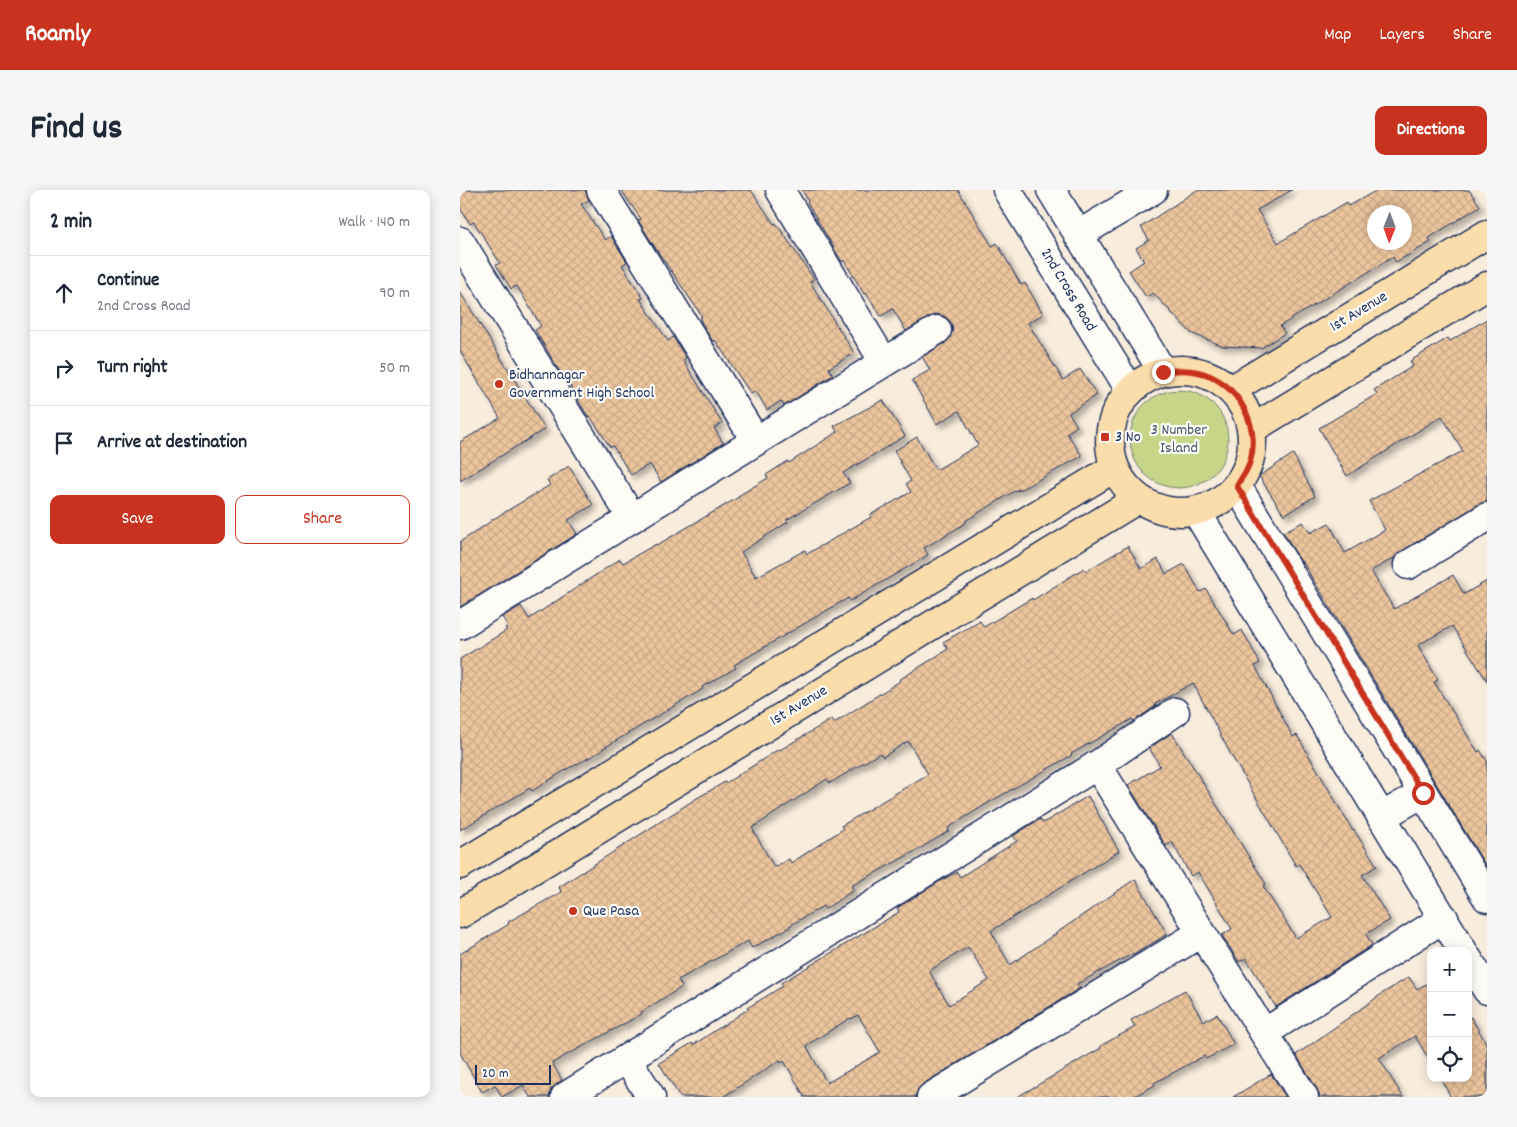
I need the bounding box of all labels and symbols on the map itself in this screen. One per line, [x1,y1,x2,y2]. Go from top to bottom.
north arrow [1367,205,1412,250]
street label: 2nd Cross Road [1034,244,1102,336]
street label: 1st Avenue [1326,286,1392,338]
route end [1152,361,1175,384]
place label: Bidhannagar Government High School [509,364,654,405]
marker: Bidhannagar Government High School [493,378,505,390]
park label: 3 Number Island [1151,419,1207,460]
place label: 3 No [1115,426,1141,449]
marker: 3 No [1099,431,1111,443]
street label: 1st Avenue [766,680,832,732]
route start [1412,782,1435,805]
place label: Que Pasa [583,900,639,923]
marker: Que Pasa [567,905,579,917]
scale bar [475,1062,551,1085]

